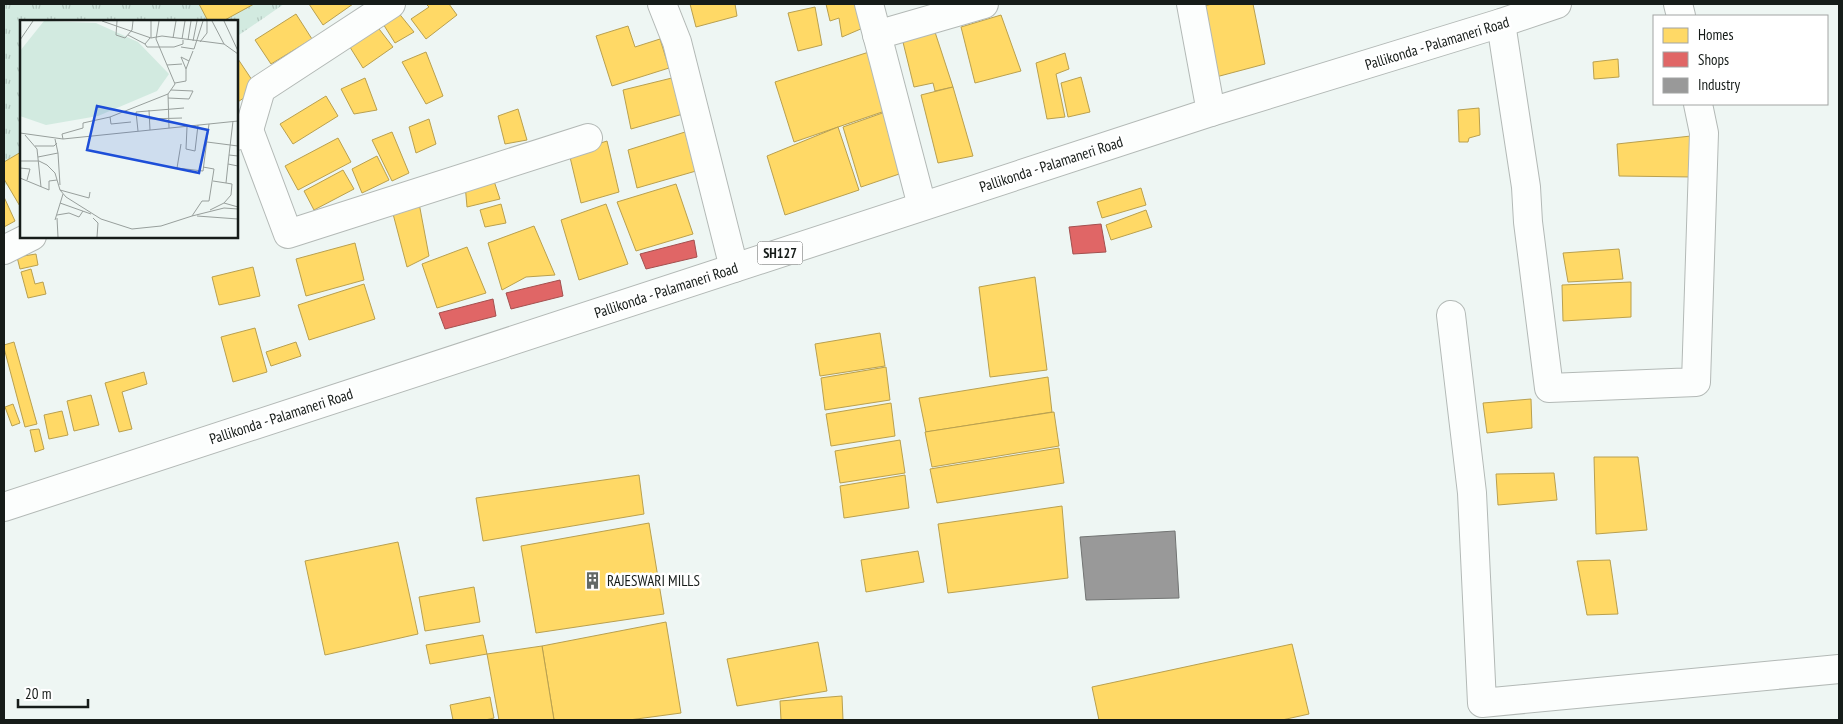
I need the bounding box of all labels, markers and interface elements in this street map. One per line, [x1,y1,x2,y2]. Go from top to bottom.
street label: Pallikonda - Palamaneri Road [1363,12,1511,74]
legend [1653,15,1828,105]
inset map [20,20,238,238]
text: Homes [1698,25,1734,44]
text: Shops [1698,50,1729,69]
text: Industry [1698,75,1740,94]
street label: Pallikonda - Palamaneri Road [977,132,1125,196]
road number: SH127 [758,242,802,264]
street label: Pallikonda - Palamaneri Road [592,258,740,322]
street label: Pallikonda - Palamaneri Road [207,384,355,448]
building icon: RAJESWARI MILLS [583,570,603,590]
place label: RAJESWARI MILLS [607,571,700,590]
scale bar [18,676,88,708]
text: 20 m [25,684,51,703]

